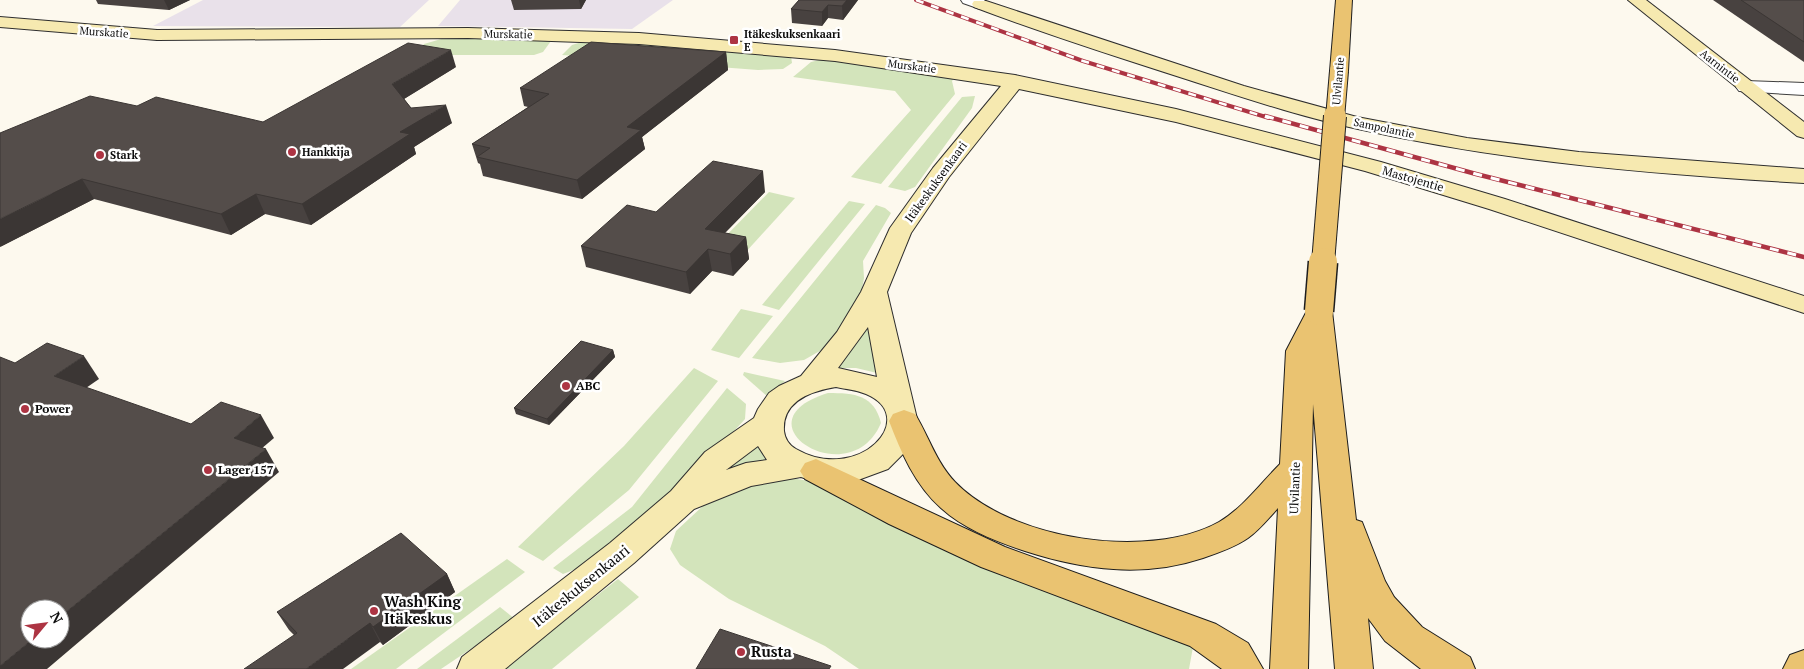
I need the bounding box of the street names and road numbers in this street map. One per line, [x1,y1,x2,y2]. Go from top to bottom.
street label: Murskatie [79,23,129,41]
street label: Murskatie [483,27,533,41]
street label: Aarnintie [1697,46,1743,86]
street label: Murskatie [887,56,938,76]
street label: Ulvilantie [1329,56,1347,105]
street label: Sampolantie [1352,115,1416,141]
street label: Itäkeskuksenkaari [901,138,970,225]
street label: Mastojentie [1381,163,1446,194]
street label: Ulvilantie [1286,462,1303,514]
street label: Itäkeskuksenkaari [527,540,633,631]

